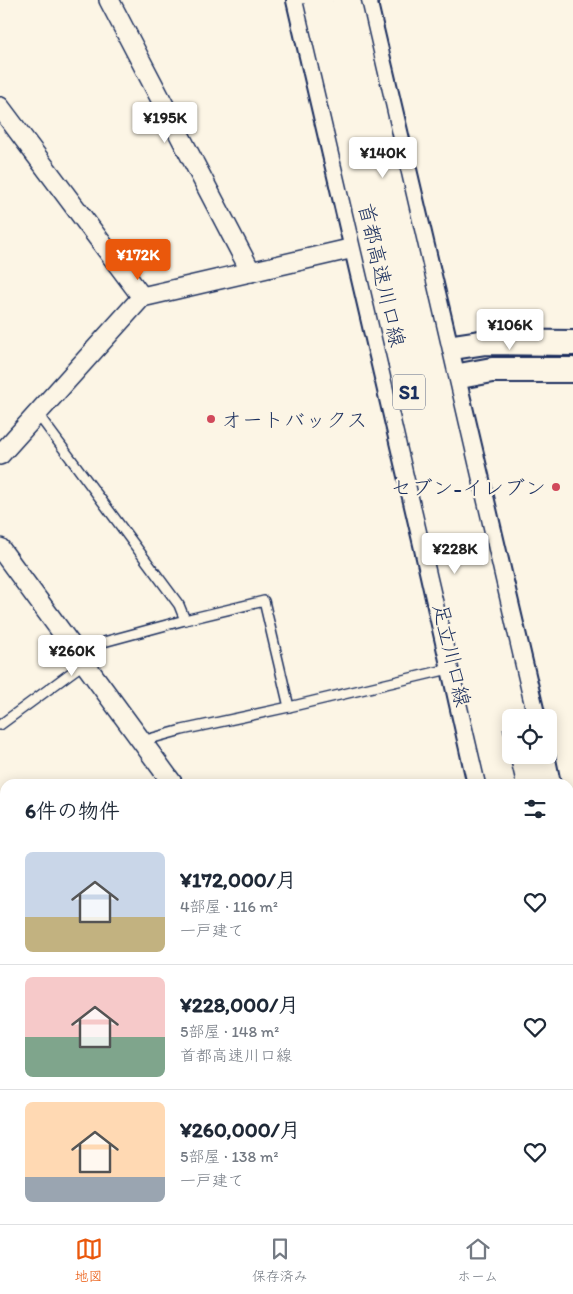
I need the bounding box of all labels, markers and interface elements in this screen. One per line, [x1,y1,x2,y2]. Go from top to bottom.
pin: ¥195K [130,102,200,144]
text: ¥195K [143,108,187,127]
pin: ¥140K [348,136,418,179]
text: ¥140K [360,143,406,162]
street label: 首都高速川口線 [353,201,411,349]
pin: ¥172K [103,238,173,281]
text: ¥172K [117,245,159,264]
pin: ¥106K [475,308,545,351]
text: ¥106K [488,315,532,334]
road number: S1 [393,374,425,410]
place label: オートバックス [221,407,368,432]
marker: オートバックス [205,413,217,425]
place label: セブン-イレブン [391,475,546,500]
marker: セブン-イレブン [550,481,562,493]
pin: ¥228K [420,532,490,575]
text: ¥228K [433,539,477,558]
street label: 足立川口線 [428,601,476,709]
pin: ¥260K [37,634,107,677]
text: ¥260K [49,641,95,660]
map controls [502,709,557,764]
button: locate [502,709,557,764]
icon: filters [521,795,549,823]
text: 6件の物件 [25,798,120,823]
text: ¥172,000/月 [180,867,297,892]
icon: home [65,872,125,932]
icon: heart [521,888,549,916]
text: 4部屋 · 116 m² [180,897,278,916]
text: 一戸建て [180,921,244,940]
text: ¥228,000/月 [180,992,299,1017]
icon: home [65,997,125,1057]
icon: heart [521,1013,549,1041]
text: 5部屋 · 148 m² [180,1022,279,1041]
text: 首都高速川口線 [180,1046,292,1065]
text: ¥260,000/月 [180,1117,300,1142]
icon: home [65,1122,125,1182]
icon: heart [521,1138,549,1166]
text: 5部屋 · 138 m² [180,1147,278,1166]
text: 一戸建て [180,1171,244,1190]
tab: 地図 [75,1235,103,1285]
tab: 保存済み [252,1235,308,1285]
tab: ホーム [457,1235,498,1285]

